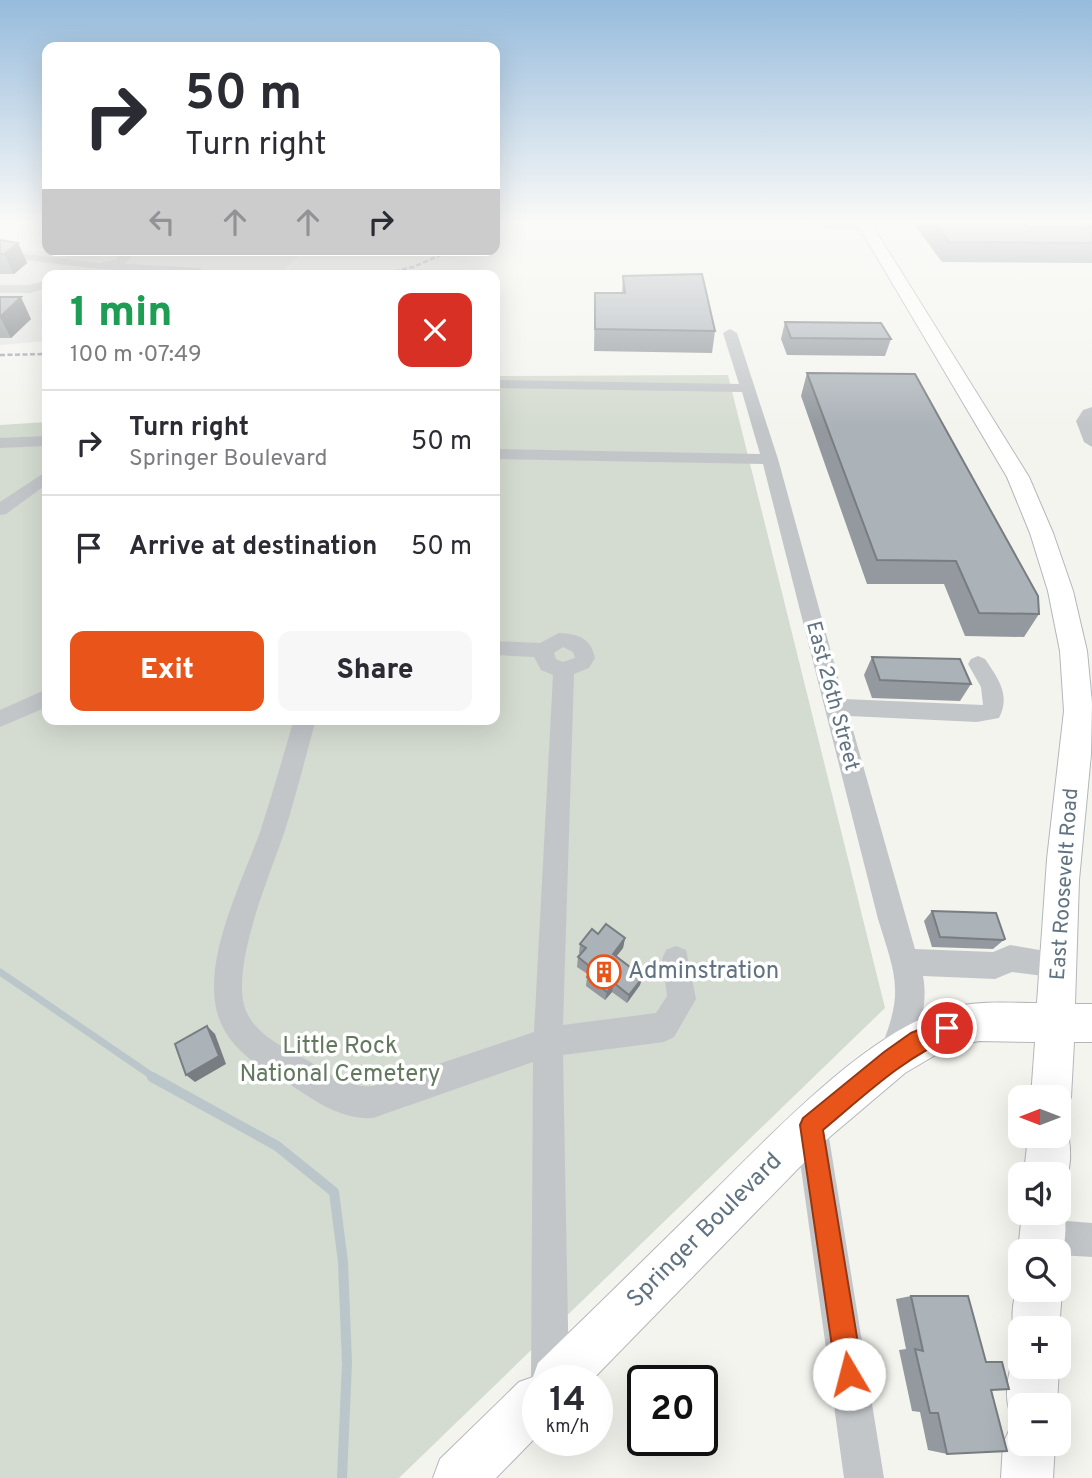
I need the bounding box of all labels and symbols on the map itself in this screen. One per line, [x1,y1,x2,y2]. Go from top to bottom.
street label: East 26th Street [799,618,865,774]
street label: East Roosevelt Road [1045,787,1085,981]
building icon: Adminstration [585,953,623,991]
place label: Adminstration [628,957,779,987]
pin [917,998,977,1058]
park label: Little Rock National Cemetery [239,1032,441,1090]
north arrow [1008,1085,1071,1148]
street label: Springer Boulevard [621,1147,789,1315]
position arrow [812,1337,886,1411]
speed limit sign: 20 [627,1365,718,1456]

